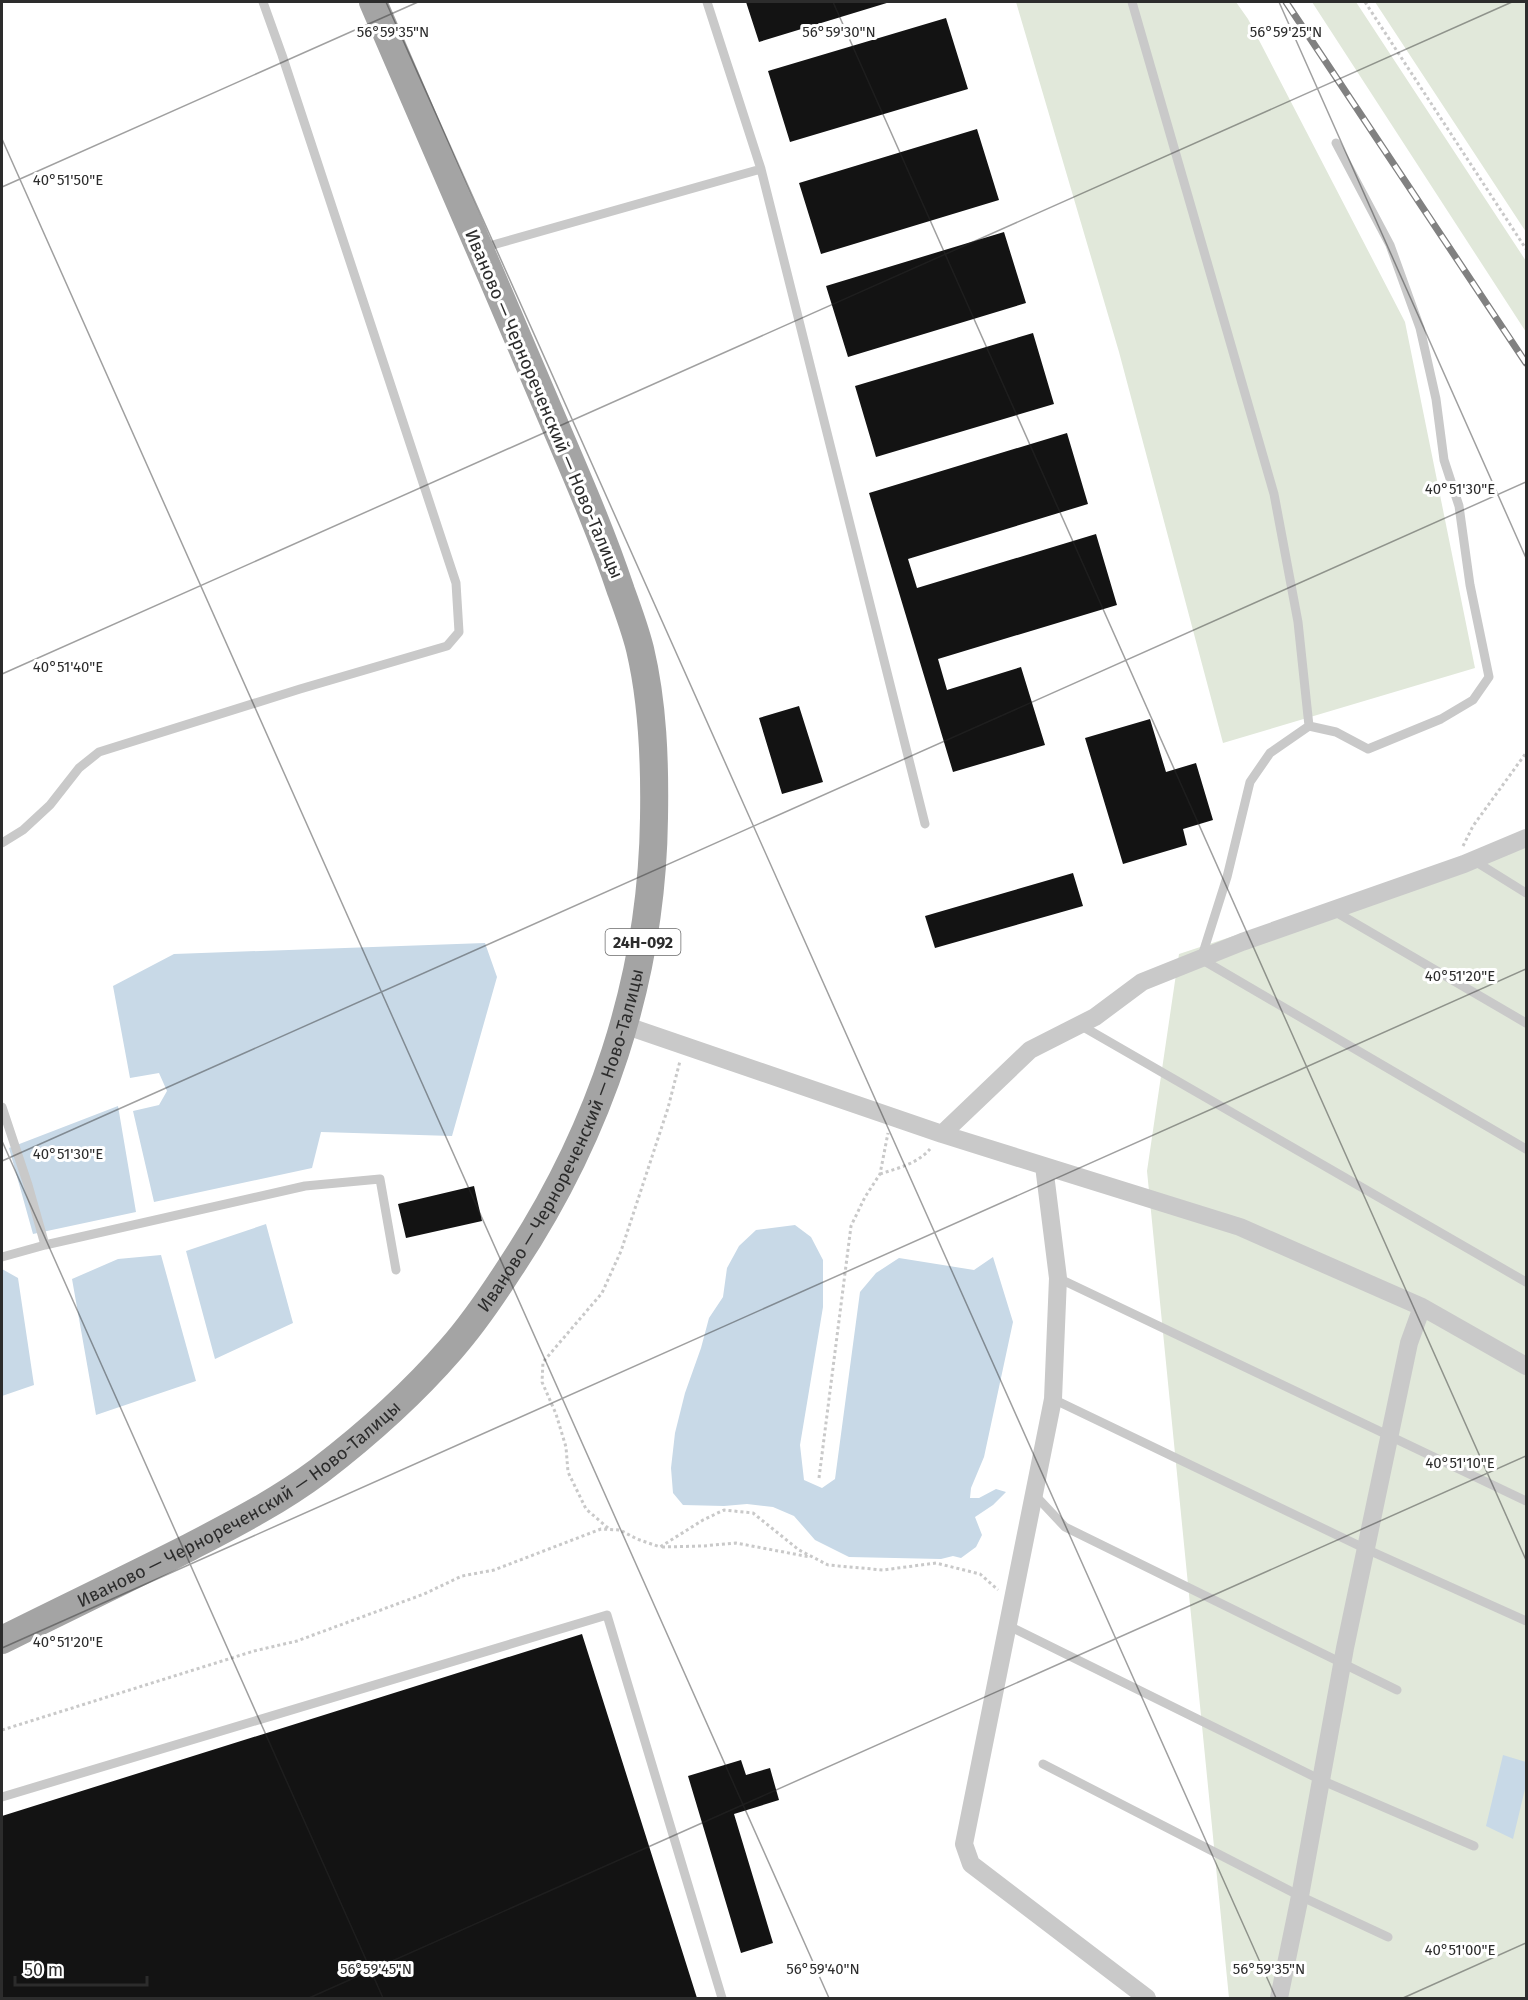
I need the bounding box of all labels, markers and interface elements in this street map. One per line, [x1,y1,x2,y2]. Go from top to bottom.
text: 56°59'35"N [357,23,429,41]
text: 56°59'30"N [802,23,876,41]
text: 56°59'25"N [1250,23,1322,41]
text: 40°51'50"E [33,171,103,189]
street label: Иваново — Чернореченский — Ново-Талицы [460,226,628,582]
text: 40°51'30"E [1425,480,1495,498]
text: 40°51'40"E [33,658,103,676]
road number: 24Н-092 [606,929,680,955]
street label: Иваново — Чернореченский — Ново-Талицы [473,967,648,1316]
text: 40°51'20"E [1425,967,1495,985]
text: 40°51'30"E [33,1145,103,1163]
street label: Иваново — Чернореченский — Ново-Талицы [74,1396,405,1612]
text: 40°51'10"E [1425,1454,1495,1472]
text: 40°51'20"E [33,1633,103,1651]
text: 40°51'00"E [1424,1941,1496,1959]
scale bar [15,1949,147,1987]
text: 50 m [24,1959,63,1981]
text: 56°59'45"N [340,1960,412,1978]
text: 56°59'40"N [786,1960,860,1978]
text: 56°59'35"N [1233,1960,1305,1978]

